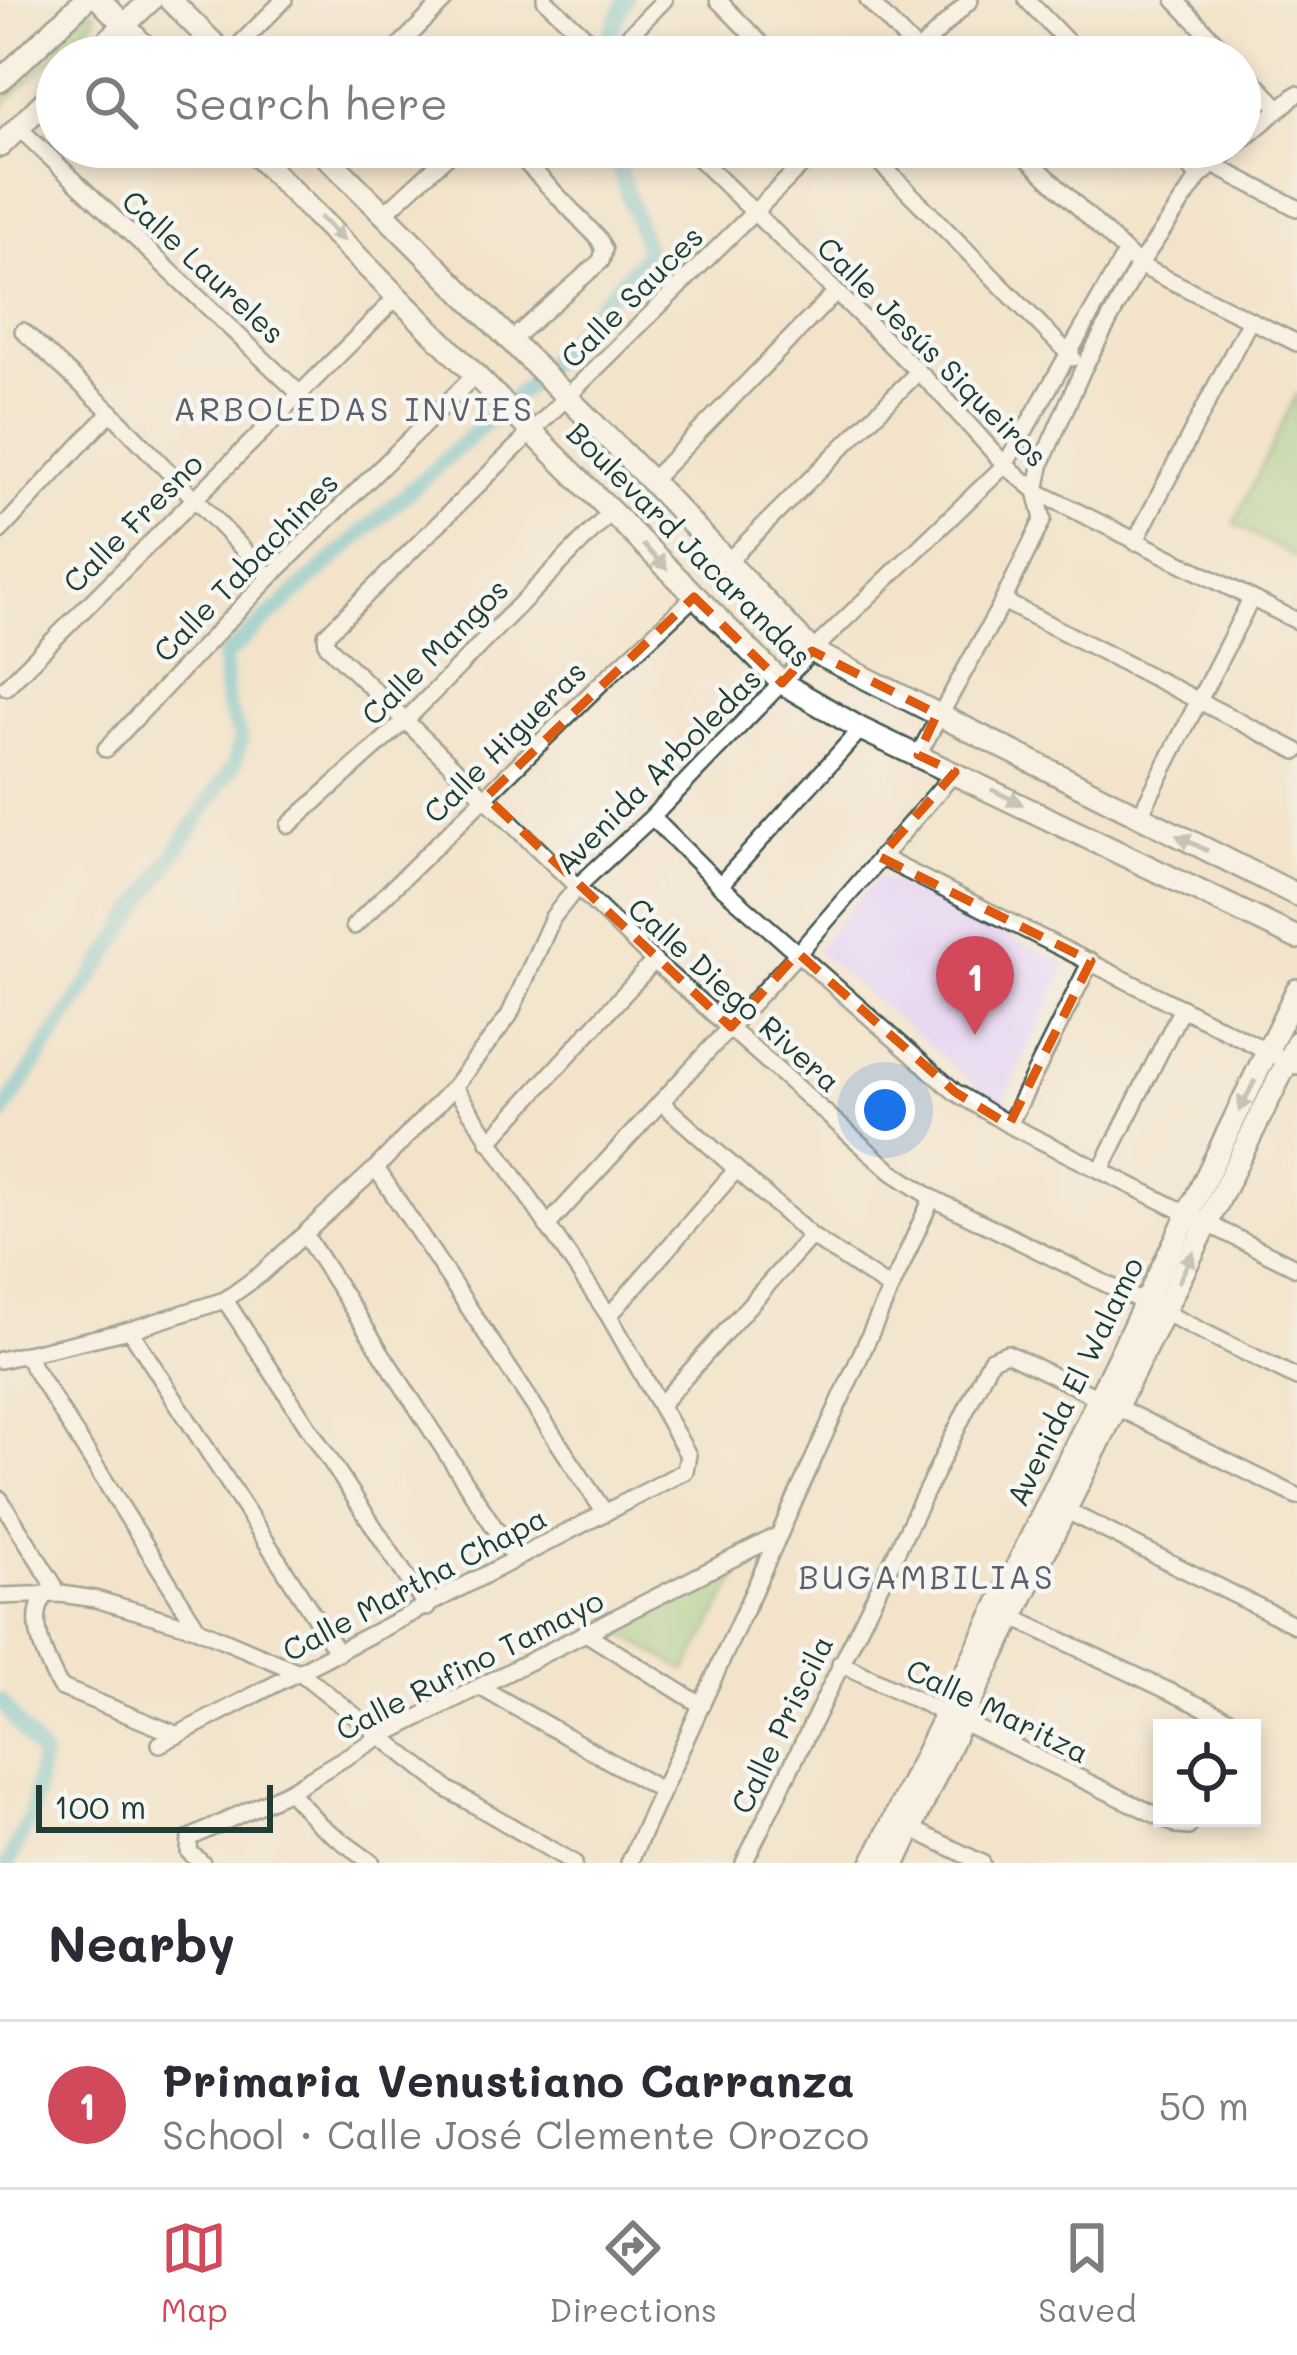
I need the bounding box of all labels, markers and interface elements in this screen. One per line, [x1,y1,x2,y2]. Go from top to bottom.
search box [36,36,1261,168]
icon: search [78,69,144,135]
text: Search here [174,73,448,131]
street label: Calle Laureles [114,180,294,352]
one-way arrow [317,214,346,242]
street label: Calle Sauces [551,216,711,376]
street label: Calle Jesús Siqueiros [809,227,1057,475]
district label: ARBOLEDAS INVIES [173,386,535,429]
street label: Boulevard Jacarandas [559,413,821,675]
street label: Calle Fresno [53,443,211,601]
street label: Calle Tabachines [144,462,346,670]
one-way arrow [641,542,669,571]
street label: Calle Mangos [352,569,516,733]
street label: Calle Higueras [414,651,594,831]
street label: Avenida Arboledas [545,658,769,882]
one-way arrow [990,787,1025,807]
one-way arrow [1175,834,1210,854]
street label: Calle Diego Rivera [620,888,850,1100]
pin: 1 [936,936,1014,1035]
one-way arrow [1238,1079,1258,1113]
your location [855,1080,915,1140]
one-way arrow [1176,1249,1196,1284]
street label: Avenida El Walamo [996,1250,1152,1512]
street label: Calle Martha Chapa [275,1496,553,1670]
district label: BUGAMBILIAS [798,1554,1056,1597]
street label: Calle Rufino Tamayo [328,1579,610,1749]
street label: Calle Priscila [721,1628,841,1820]
street label: Calle Maritza [900,1648,1096,1772]
map controls [1153,1719,1261,1827]
button: locate [1153,1719,1261,1827]
scale bar [36,1779,273,1832]
text: 100 m [54,1784,146,1827]
text: Nearby [48,1908,235,1975]
text: Primaria Venustiano Carranza [162,2050,855,2108]
text: 1 [78,2079,96,2130]
text: 50 m [1159,2079,1249,2130]
text: School · Calle José Clemente Orozco [162,2108,869,2159]
tab: Map [161,2215,228,2330]
tab: Directions [549,2215,717,2330]
tab: Saved [1038,2215,1136,2330]

